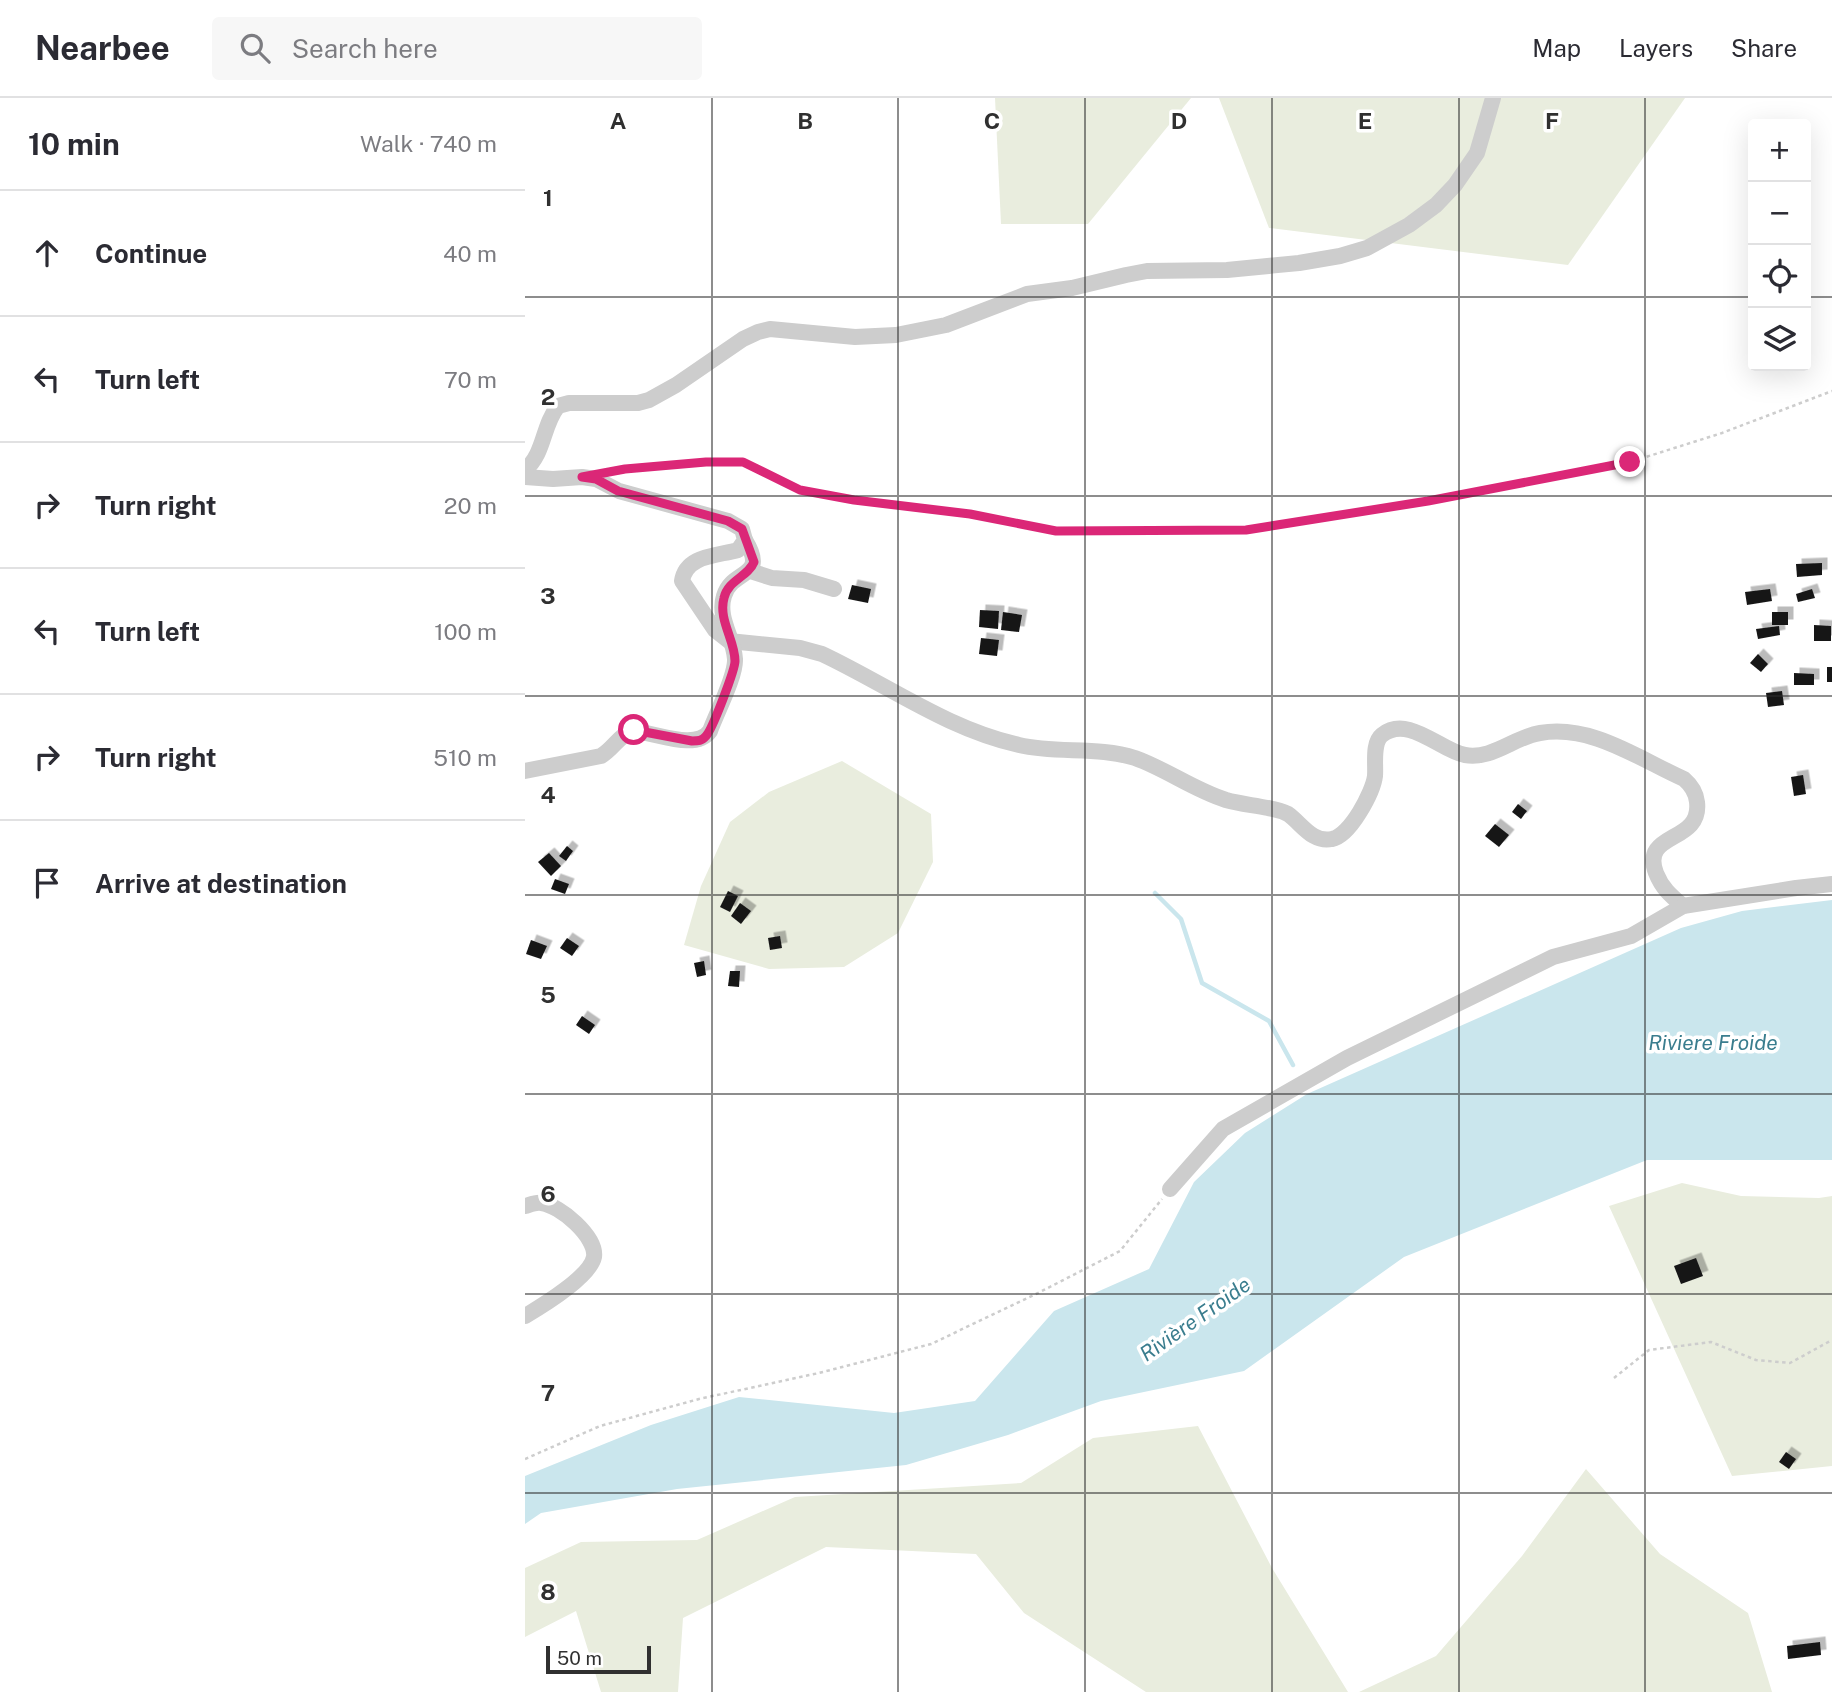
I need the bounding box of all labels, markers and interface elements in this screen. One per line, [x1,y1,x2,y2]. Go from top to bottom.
search box [212,17,702,80]
text: Nearbee [35,29,170,67]
icon: search [236,29,274,67]
text: Search here [292,33,438,64]
text: Map [1532,34,1581,62]
text: Layers [1619,34,1693,62]
text: Share [1731,34,1797,62]
text: A [610,107,627,134]
text: B [797,107,813,134]
text: C [984,107,1000,134]
text: D [1171,107,1187,134]
text: E [1358,107,1372,134]
text: F [1545,107,1559,134]
map controls [1748,119,1811,371]
button: + [1748,119,1811,182]
text: 10 min [28,126,120,162]
text: Walk · 740 m [360,130,497,157]
button: − [1748,182,1811,245]
text: 1 [543,184,553,211]
icon: ahead [28,234,66,272]
text: Continue [95,238,207,269]
text: 40 m [443,240,497,267]
button: locate [1748,245,1811,308]
button: layers [1748,308,1811,371]
icon: left [28,360,66,398]
text: Turn left [95,364,200,395]
text: 70 m [444,366,497,393]
text: 2 [541,383,555,410]
route end [1614,446,1645,477]
icon: right [28,486,66,524]
text: Turn right [95,490,217,521]
text: 20 m [444,492,497,519]
text: 3 [540,582,556,609]
icon: left [28,612,66,650]
text: Turn left [95,616,200,647]
text: 100 m [434,618,497,645]
route start [618,714,649,745]
icon: right [28,738,66,776]
text: Turn right [95,742,217,773]
text: 510 m [433,744,497,771]
text: 4 [540,781,556,808]
icon: arrive [28,864,66,902]
text: Arrive at destination [95,868,347,899]
text: 5 [540,981,556,1008]
water label: Riviere Froide [1648,1030,1778,1055]
text: 6 [540,1180,556,1207]
water label: Rivière Froide [1135,1272,1255,1366]
text: 7 [541,1379,555,1406]
text: 8 [540,1578,556,1605]
scale bar [546,1643,651,1675]
text: 50 m [557,1647,602,1669]

